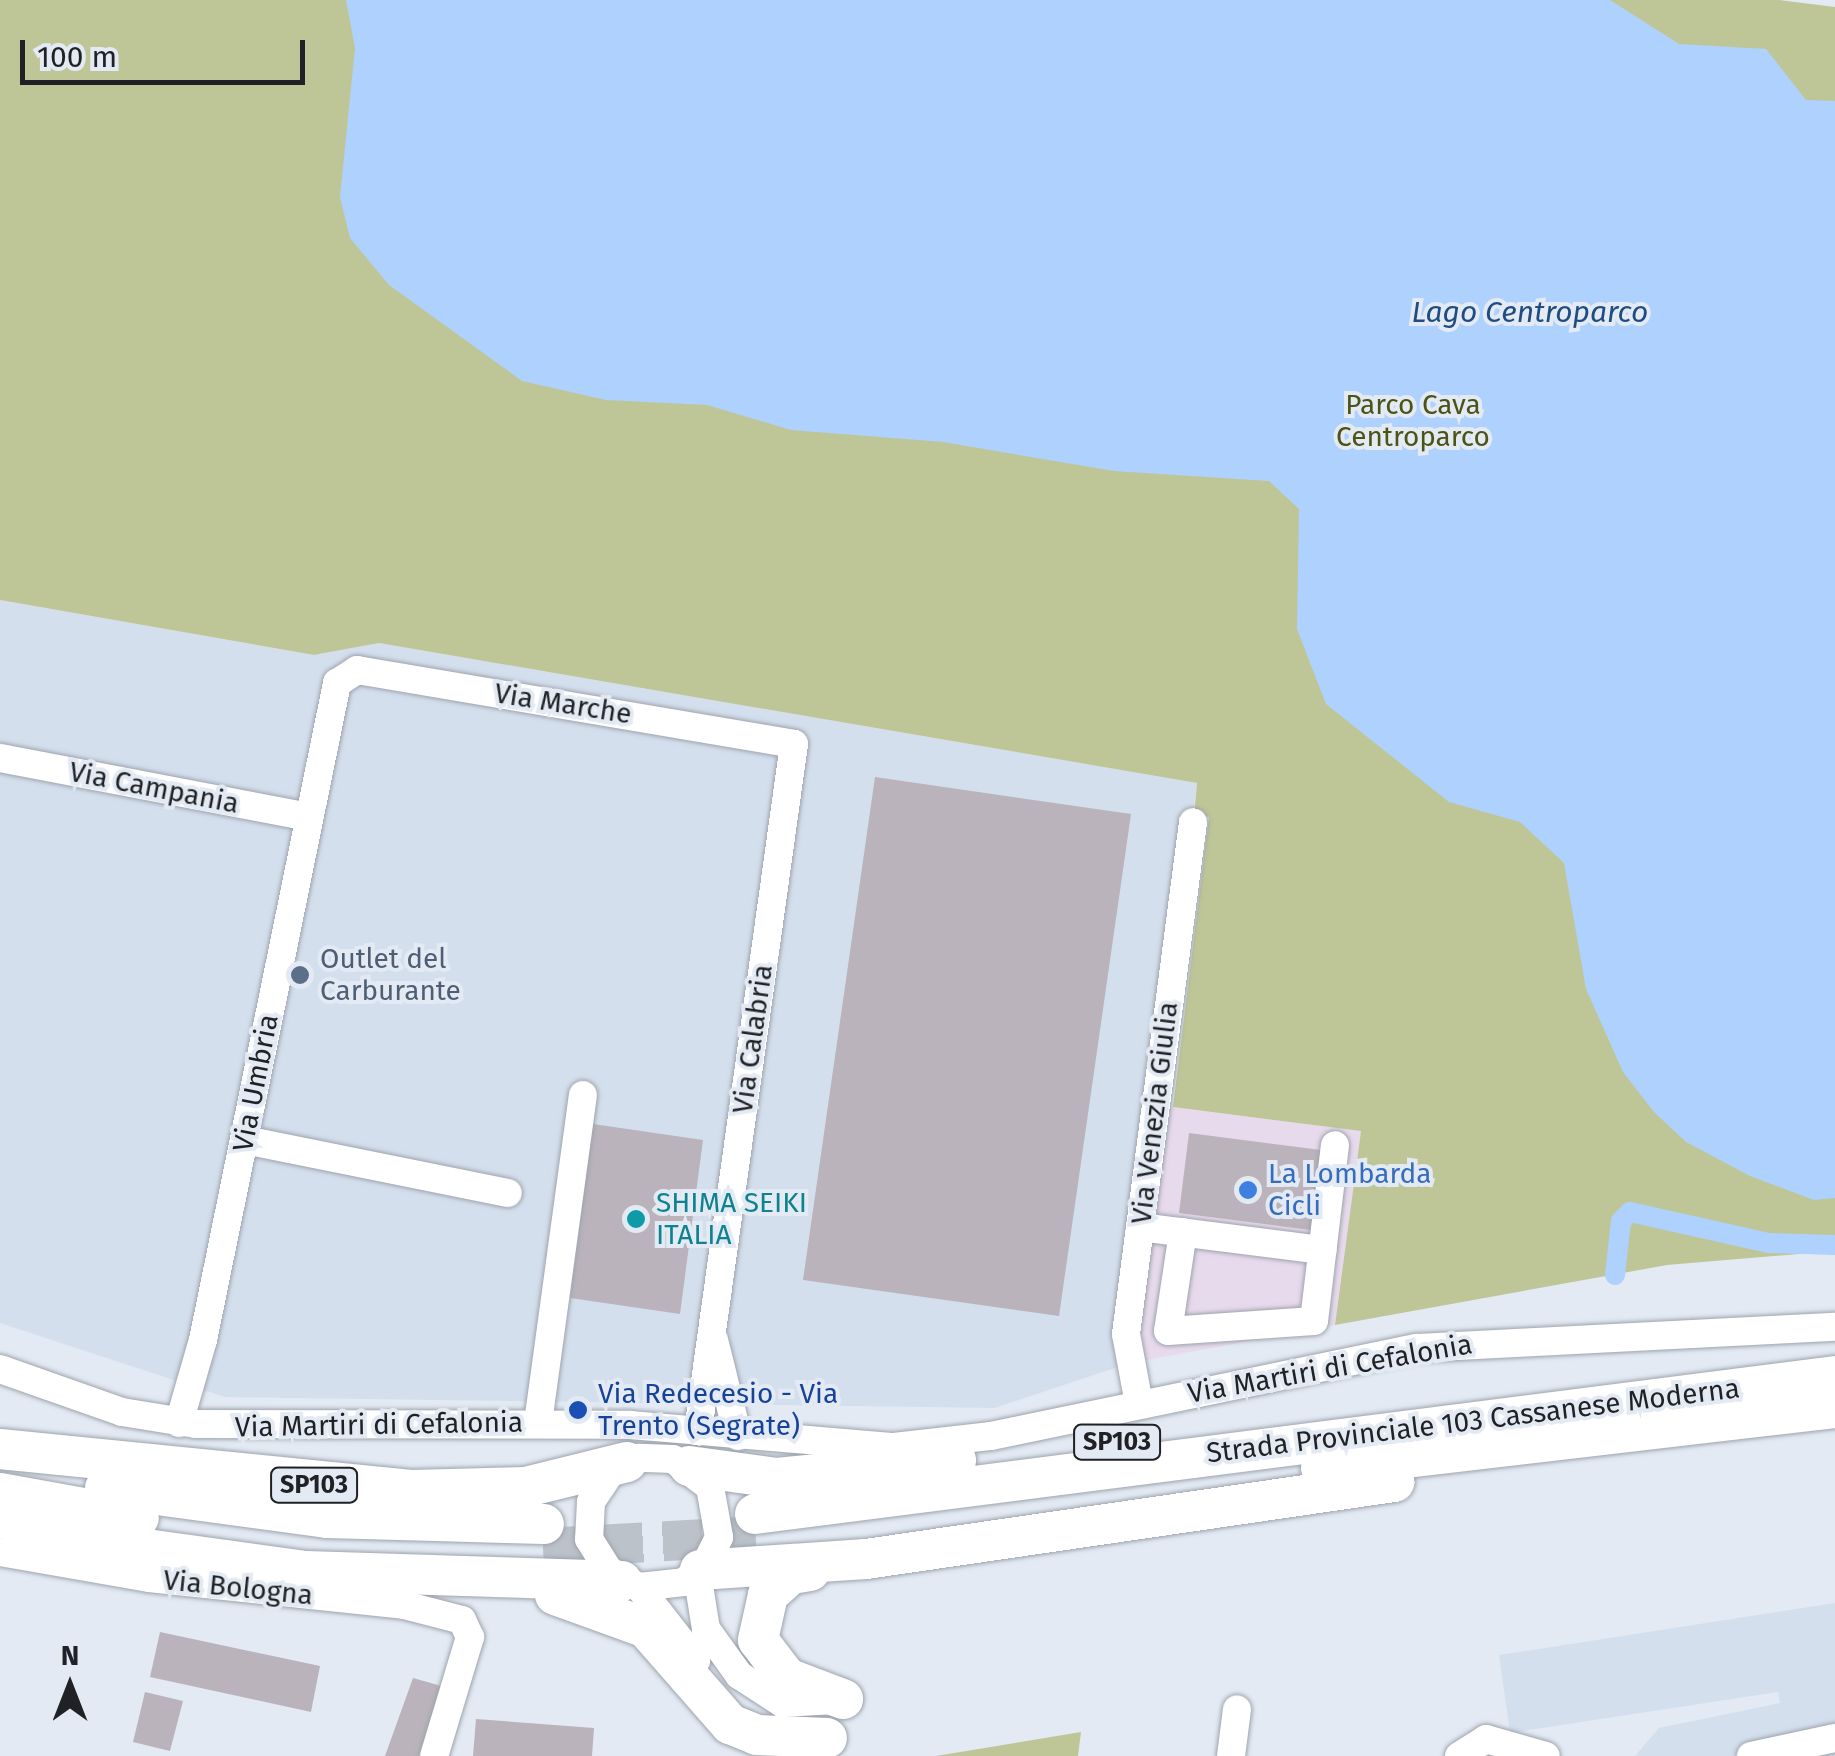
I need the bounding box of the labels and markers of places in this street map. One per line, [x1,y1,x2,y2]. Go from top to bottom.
place label: Outlet del Carburante [320,942,461,1008]
marker: Outlet del Carburante [289,964,311,986]
place label: La Lombarda Cicli [1268,1157,1431,1223]
marker: La Lombarda Cicli [1237,1179,1259,1201]
place label: SHIMA SEIKI ITALIA [656,1186,807,1252]
marker: SHIMA SEIKI ITALIA [625,1208,647,1230]
place label: Via Redecesio - Via Trento (Segrate) [598,1377,838,1443]
marker: Via Redecesio - Via Trento (Segrate) [567,1399,589,1421]

